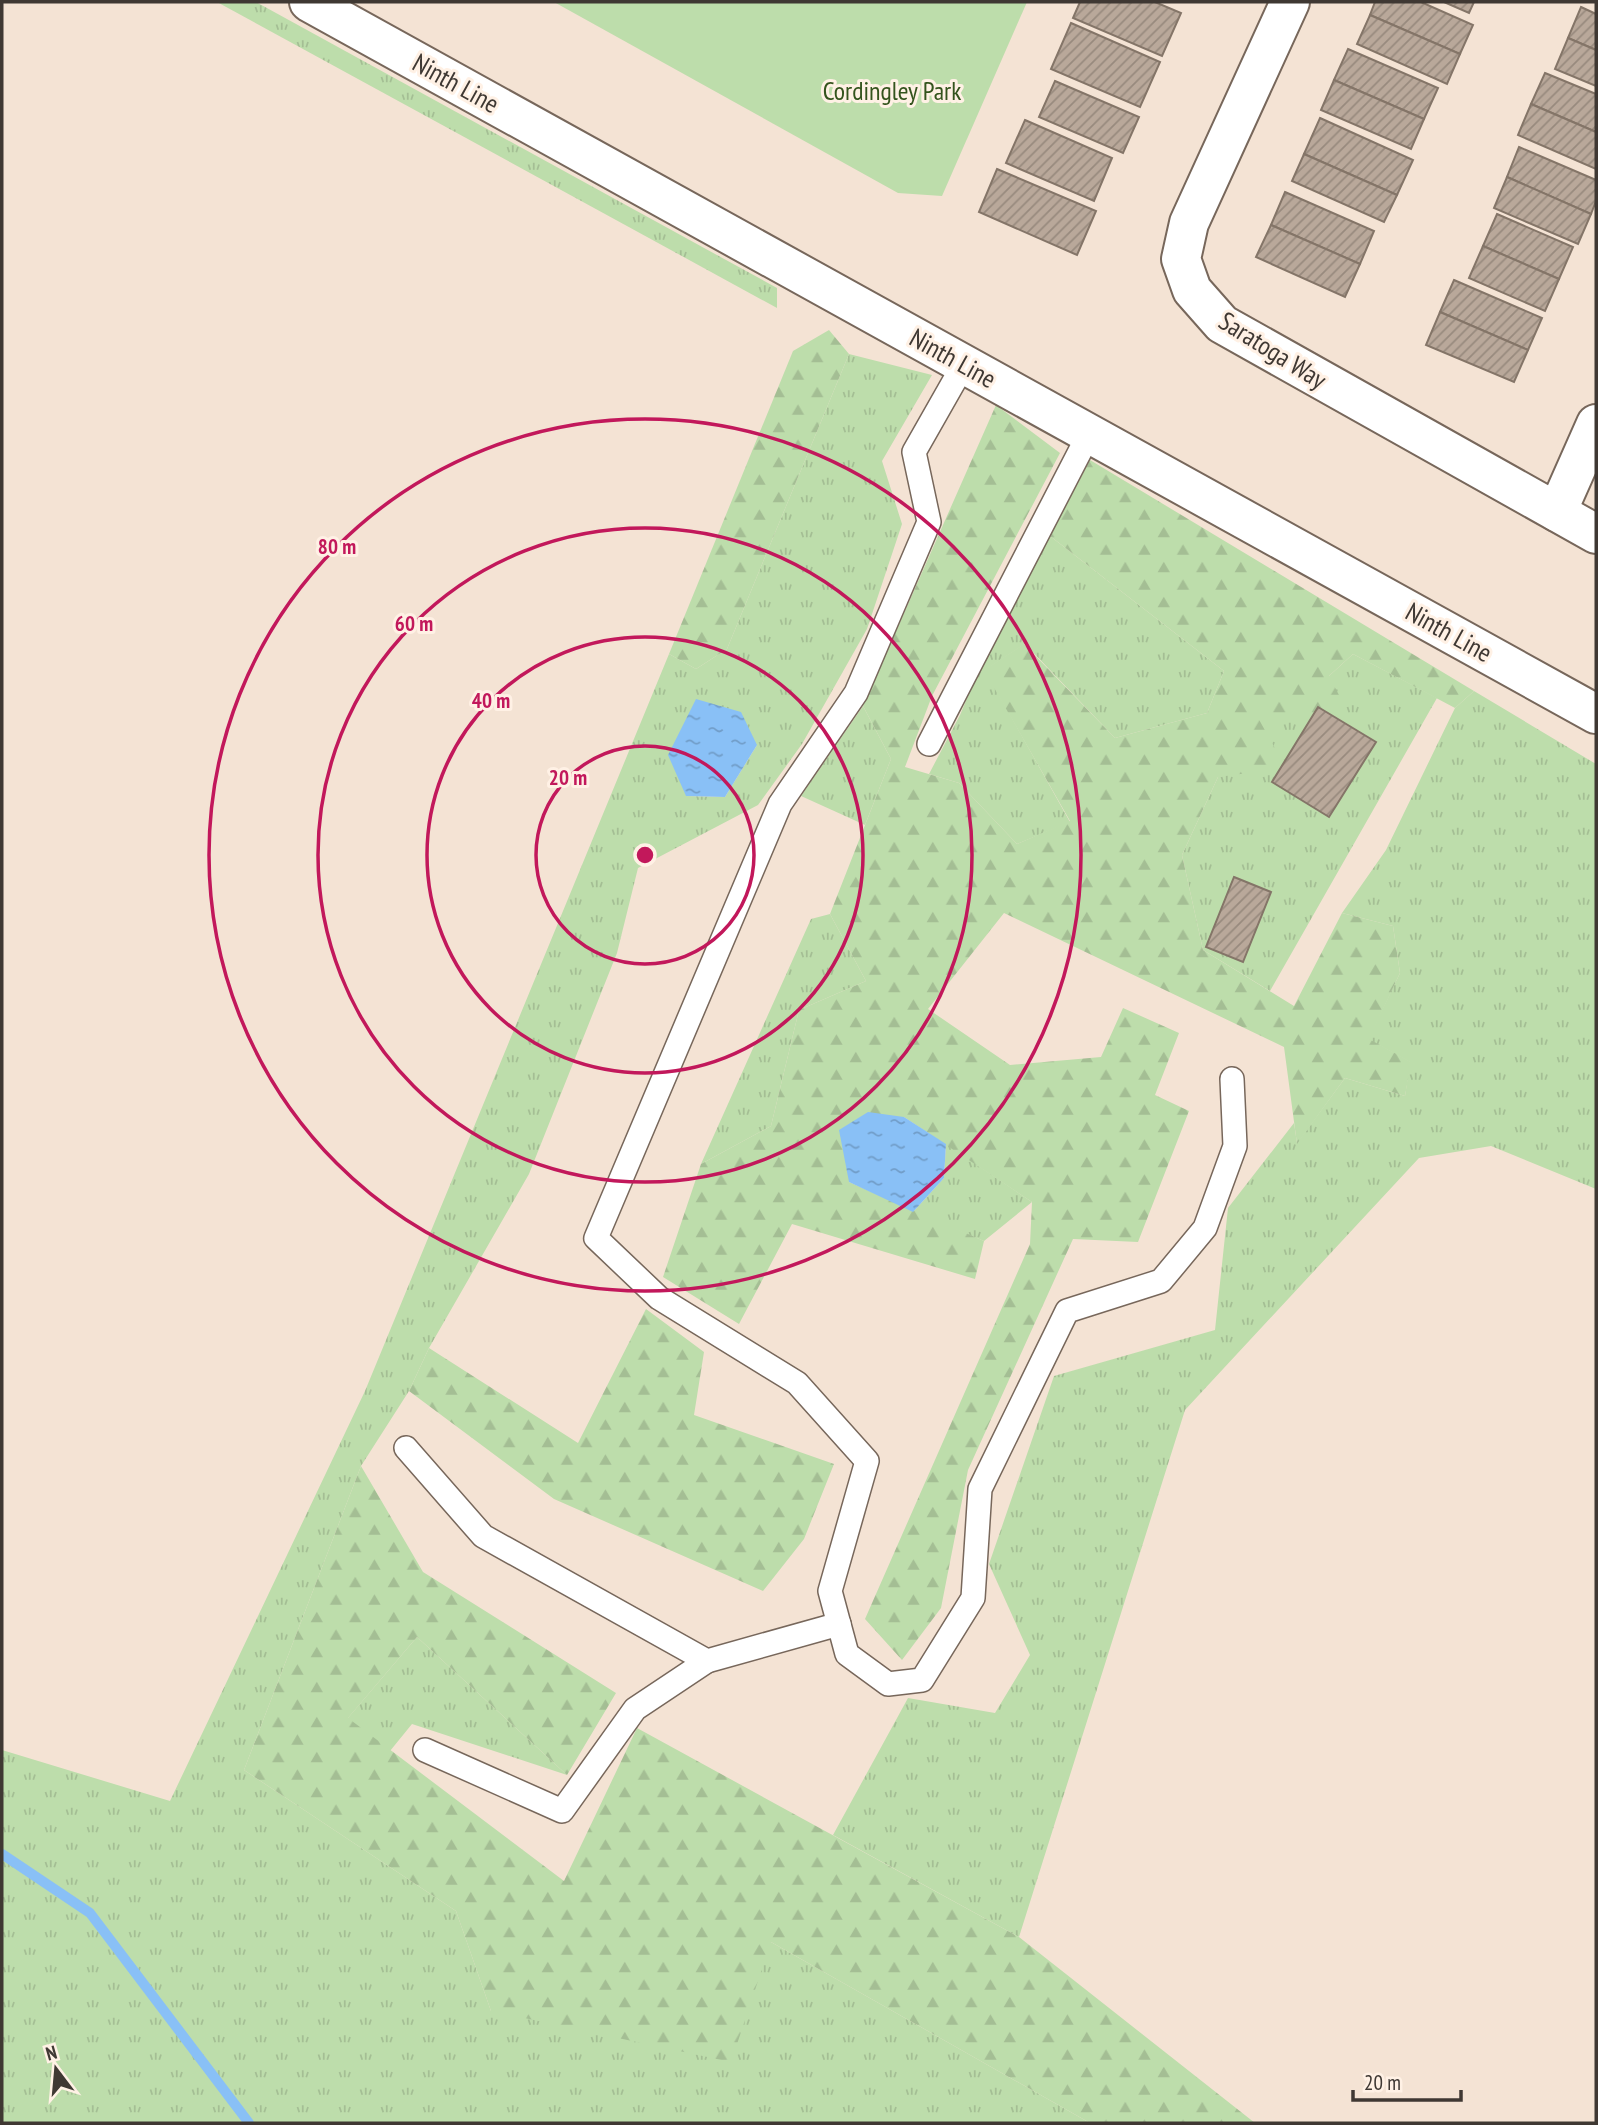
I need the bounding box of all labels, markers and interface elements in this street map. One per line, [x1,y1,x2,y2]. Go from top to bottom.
street label: Ninth Line [407,46,505,120]
park label: Cordingley Park [823,74,961,107]
street label: Saratoga Way [1213,304,1333,396]
street label: Ninth Line [904,321,1002,395]
text: 80 m [318,533,356,560]
street label: Ninth Line [1400,595,1498,669]
text: 60 m [395,610,433,637]
text: 40 m [472,687,510,714]
text: 20 m [549,764,587,791]
centre of rings [633,843,657,867]
north arrow [21,2034,91,2104]
text: N [43,2040,60,2066]
scale bar [1353,2058,1462,2102]
text: 20 m [1364,2069,1401,2096]

